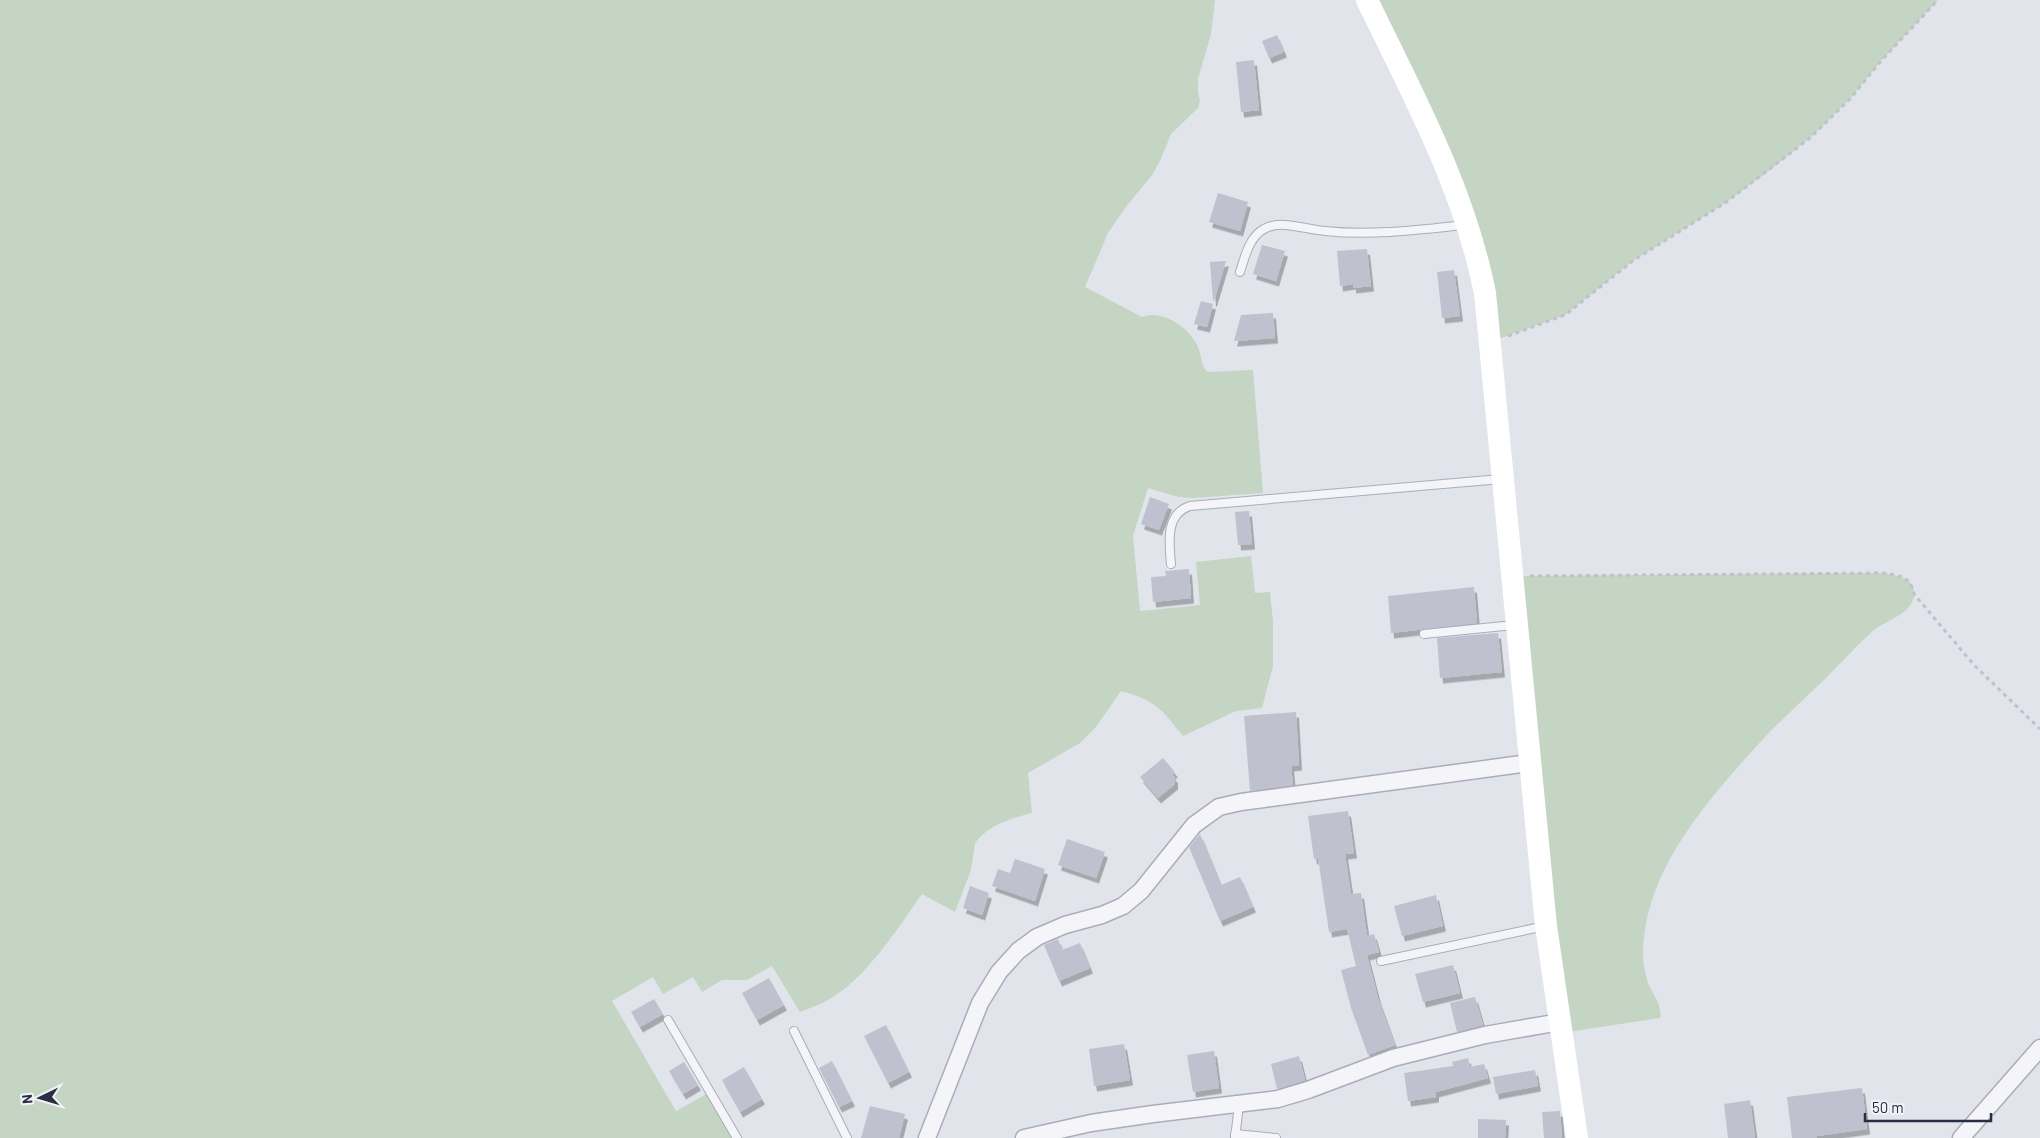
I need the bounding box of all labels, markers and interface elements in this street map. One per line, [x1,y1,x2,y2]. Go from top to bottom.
north arrow [15,1073,65,1123]
scale bar [1865,1090,1991,1122]
text: N [18,1094,35,1105]
text: 50 m [1872,1098,1904,1116]

